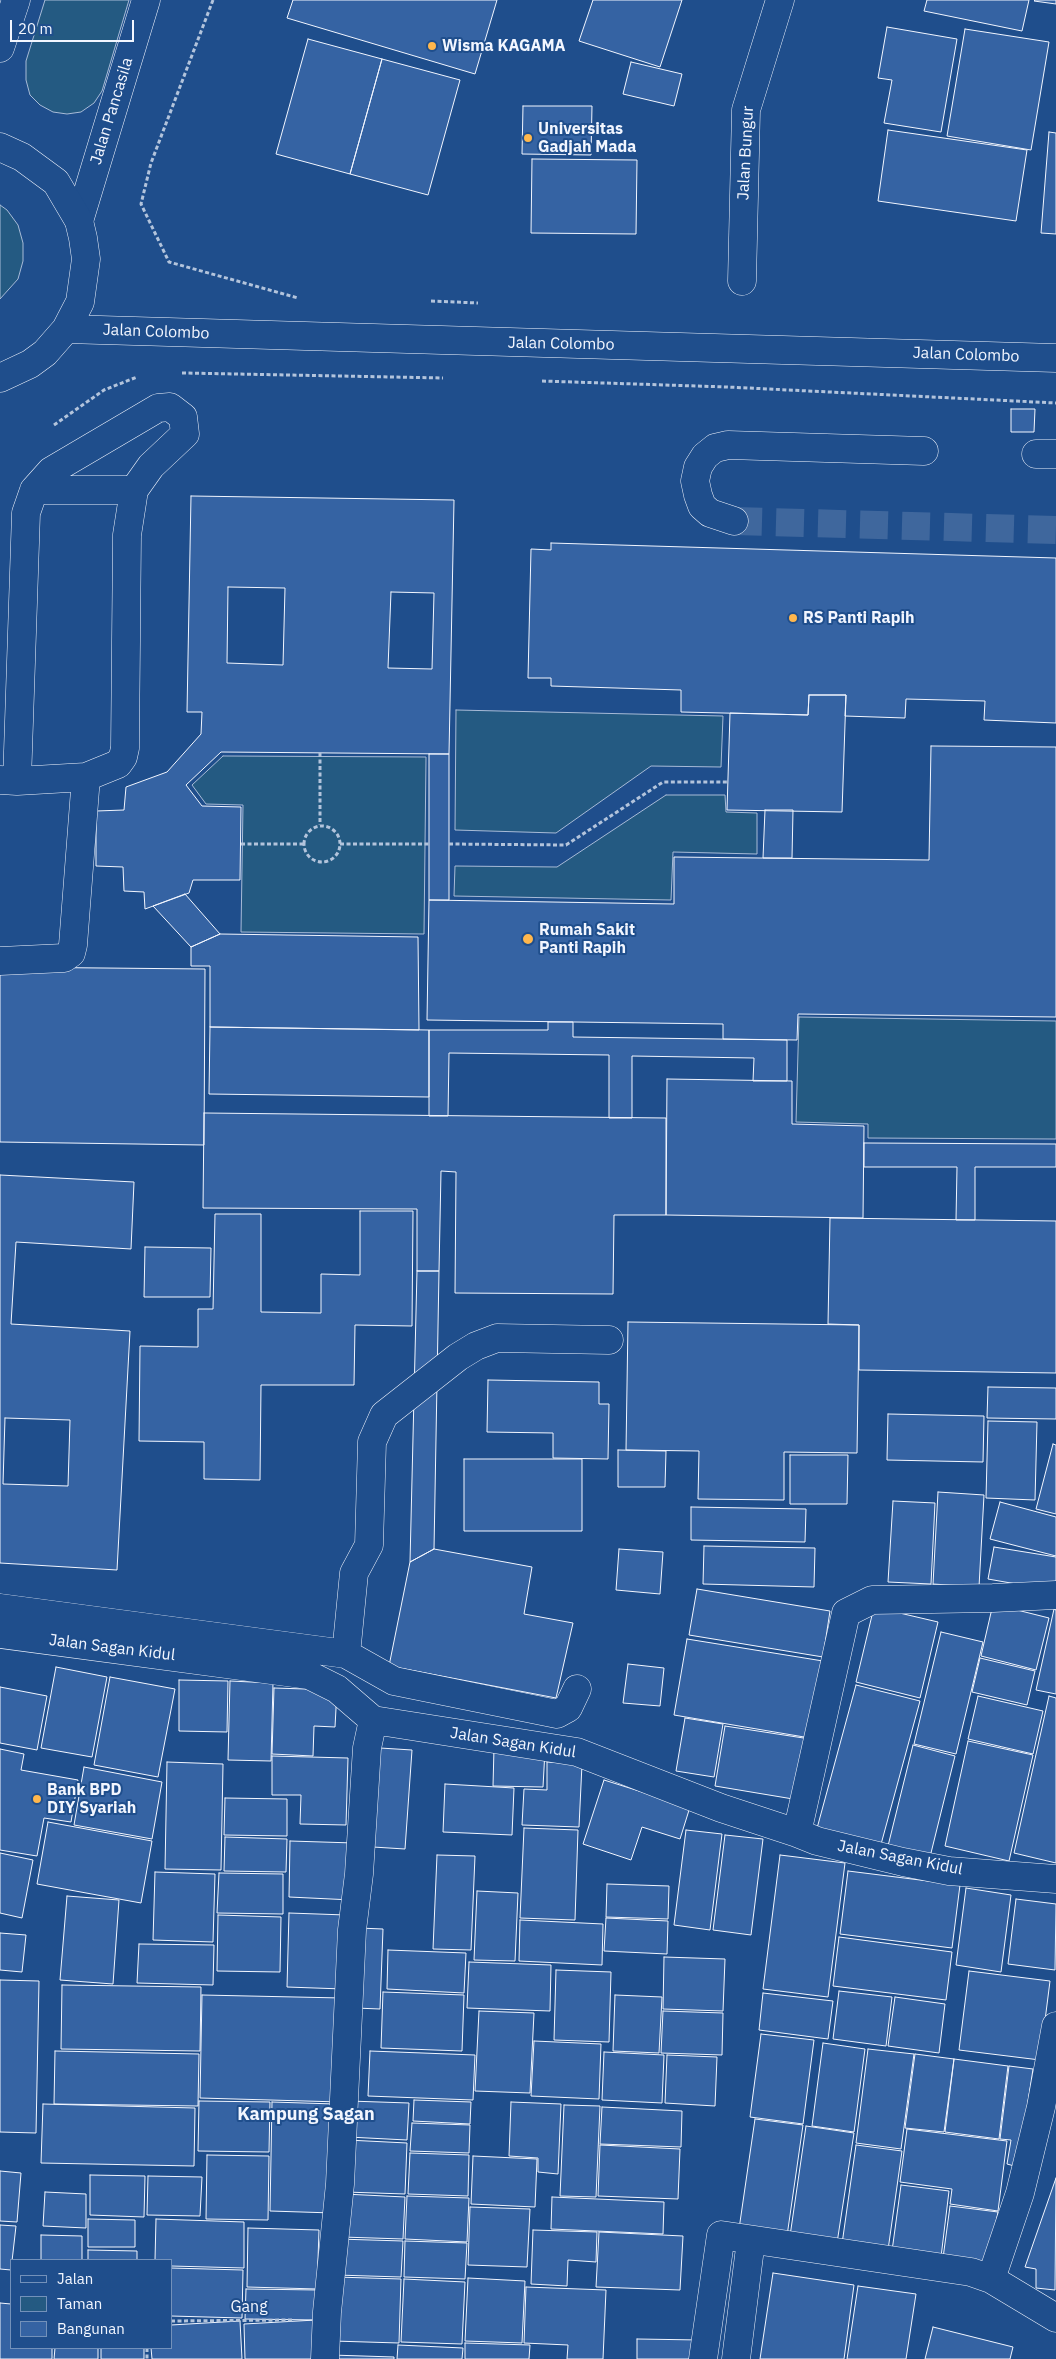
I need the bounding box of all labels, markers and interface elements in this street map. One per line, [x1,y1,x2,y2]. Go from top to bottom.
scale bar [12,10,136,42]
text: 20 m [18,19,53,38]
place label: Wisma KAGAMA [442,36,566,56]
marker: Wisma KAGAMA [426,40,438,52]
street label: Jalan Pancasila [87,55,137,167]
street label: Jalan Bungur [734,105,758,201]
place label: Universitas Gadjah Mada [538,119,636,157]
marker: Universitas Gadjah Mada [522,132,534,144]
street label: Jalan Colombo [102,321,210,343]
street label: Jalan Colombo [507,333,615,355]
street label: Jalan Colombo [912,344,1020,366]
place label: RS Panti Rapih [803,608,914,628]
marker: RS Panti Rapih [787,612,799,624]
place label: Rumah Sakit Panti Rapih [539,920,635,958]
marker: Rumah Sakit Panti Rapih [521,932,535,946]
street label: Jalan Sagan Kidul [48,1631,176,1665]
street label: Jalan Sagan Kidul [449,1724,577,1762]
place label: Bank BPD DIY Syariah [47,1780,136,1818]
marker: Bank BPD DIY Syariah [31,1793,43,1805]
street label: Jalan Sagan Kidul [836,1836,964,1880]
district label: Kampung Sagan [237,2104,375,2126]
legend [10,2259,172,2349]
text: Jalan [57,2269,93,2288]
text: Taman [57,2294,102,2313]
street label: Gang [230,2297,268,2317]
text: Bangunan [57,2319,125,2338]

